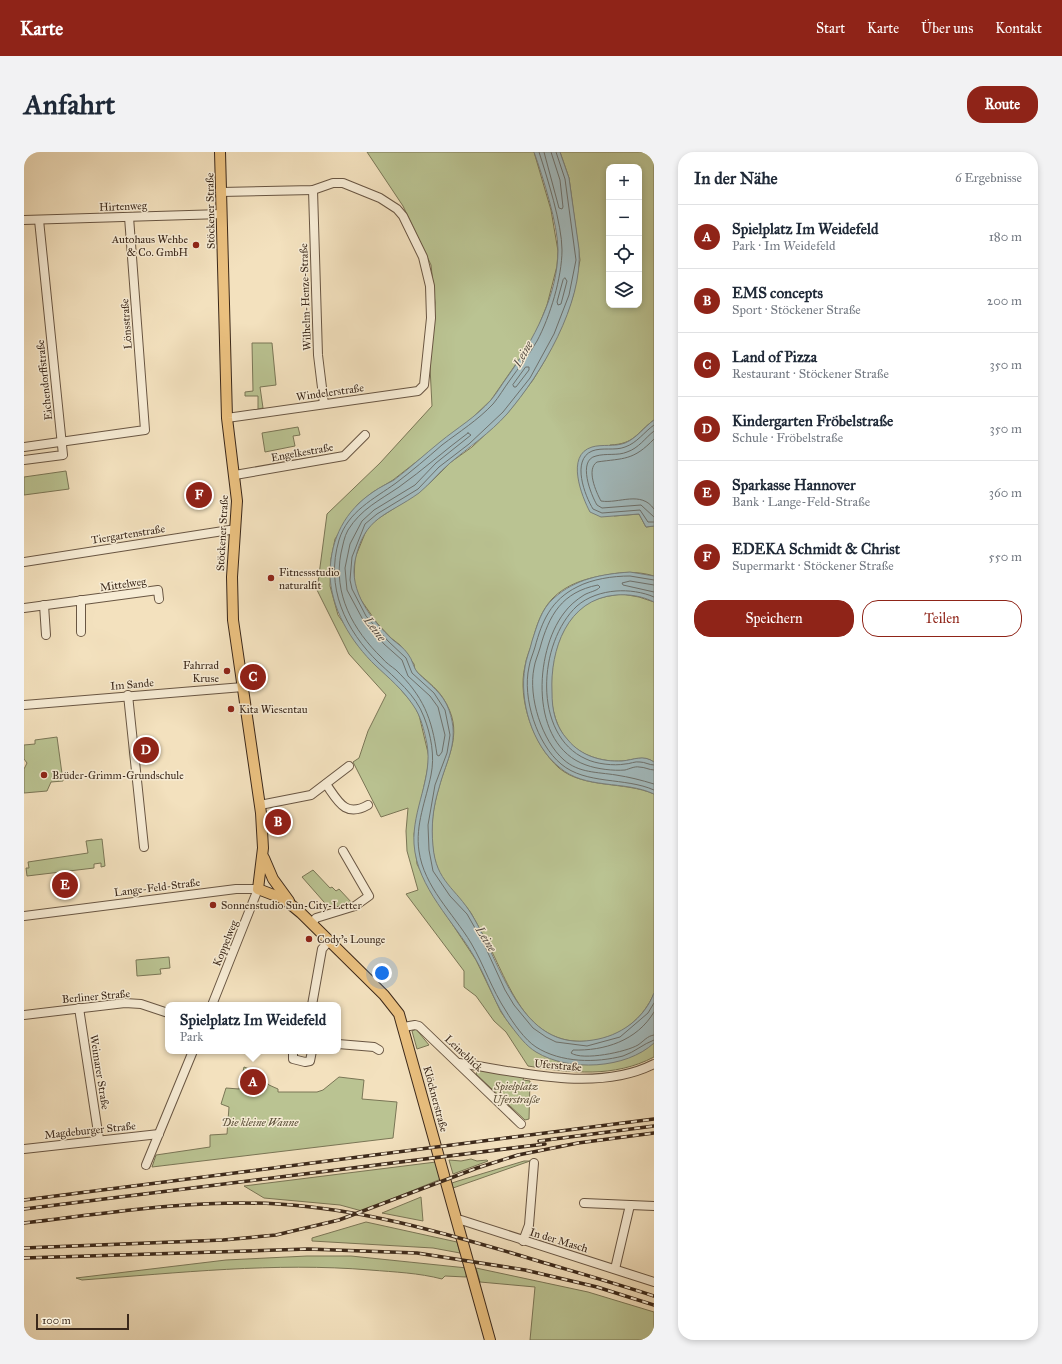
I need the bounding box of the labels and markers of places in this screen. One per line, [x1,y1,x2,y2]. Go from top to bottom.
place label: Autohaus Wehbe & Co. GmbH [111,233,188,259]
marker: Autohaus Wehbe & Co. GmbH [191,240,201,250]
pin: F [186,480,212,510]
place label: Fitnessstudio naturalfit [279,566,340,592]
marker: Fitnessstudio naturalfit [266,573,276,583]
place label: Fahrrad Kruse [183,659,219,685]
pin: C [240,662,266,692]
marker: Fahrrad Kruse [222,666,232,676]
place label: Kita Wiesentau [239,703,308,716]
marker: Kita Wiesentau [226,704,236,714]
pin: D [133,735,159,765]
place label: Brüder-Grimm-Grundschule [52,769,184,782]
marker: Brüder-Grimm-Grundschule [39,770,49,780]
pin: B [265,807,291,837]
pin: E [52,870,78,900]
place label: Sonnenstudio Sun-City-Letter [221,899,362,912]
marker: Sonnenstudio Sun-City-Letter [208,900,218,910]
place label: Cody's Lounge [317,933,386,946]
marker: Cody's Lounge [304,934,314,944]
pin: A [240,1067,266,1097]

